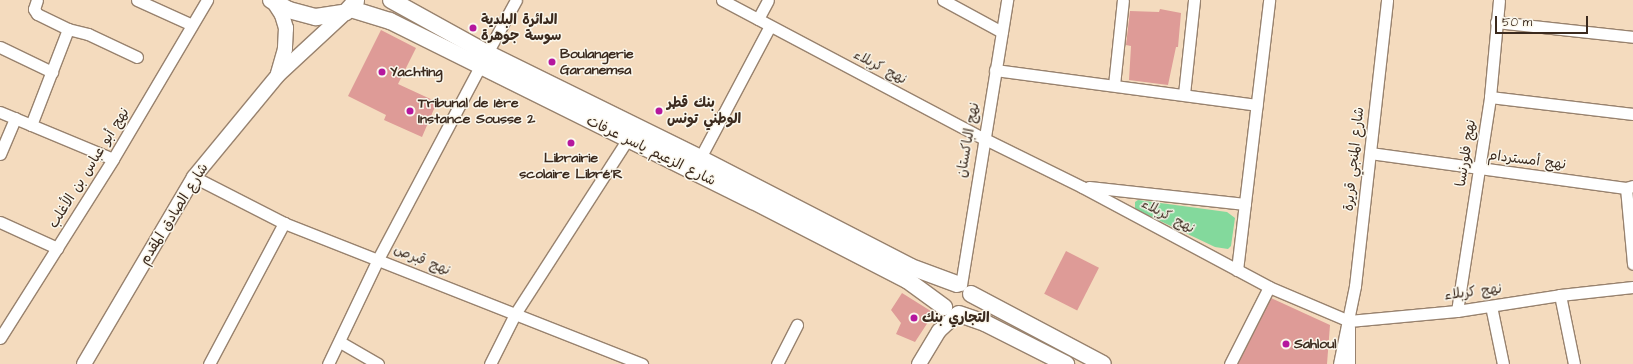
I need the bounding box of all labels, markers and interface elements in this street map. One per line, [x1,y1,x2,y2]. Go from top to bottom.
scale bar [1497,8,1590,34]
place label: الدائرة البلدية سوسة جوهرة [481,12,561,44]
text: 50 m [1502,14,1532,31]
marker: الدائرة البلدية سوسة جوهرة [468,23,478,33]
place label: Boulangerie Garanemsa [560,46,633,78]
street label: نهج كربلاء [850,46,910,88]
marker: Boulangerie Garanemsa [547,57,557,67]
place label: Yachting [390,64,442,80]
marker: Yachting [377,67,387,77]
place label: Tribunal de 1ère Instance Sousse 2 [418,95,535,128]
place label: بنك قطر الوطني تونس [667,95,741,128]
street label: نهج الباكستان [953,101,983,179]
street label: نهج أبو عباس بن الأغلب [45,105,133,231]
marker: Tribunal de 1ère Instance Sousse 2 [405,106,415,116]
marker: بنك قطر الوطني تونس [654,106,664,116]
street label: شارع المنجي قريرة [1340,106,1368,212]
street label: شارع الزعيم ياسر عرفات [584,112,718,190]
street label: نهج فلورنسا [1452,118,1480,188]
marker: Librairie scolaire Libré'R [566,138,576,148]
street label: نهج أمستردام [1487,147,1567,173]
place label: Librairie scolaire Libré'R [519,150,623,182]
street label: شارع الصادق المقدم [136,160,212,268]
street label: نهج كربلاء [1138,195,1198,237]
street label: نهج قبرص [391,241,453,279]
street label: نهج كربلاء [1443,280,1503,304]
place label: التجاري بنك [922,310,989,326]
marker: التجاري بنك [909,313,919,323]
place label: Sahloul [1294,336,1336,352]
marker: Sahloul [1281,339,1291,349]

